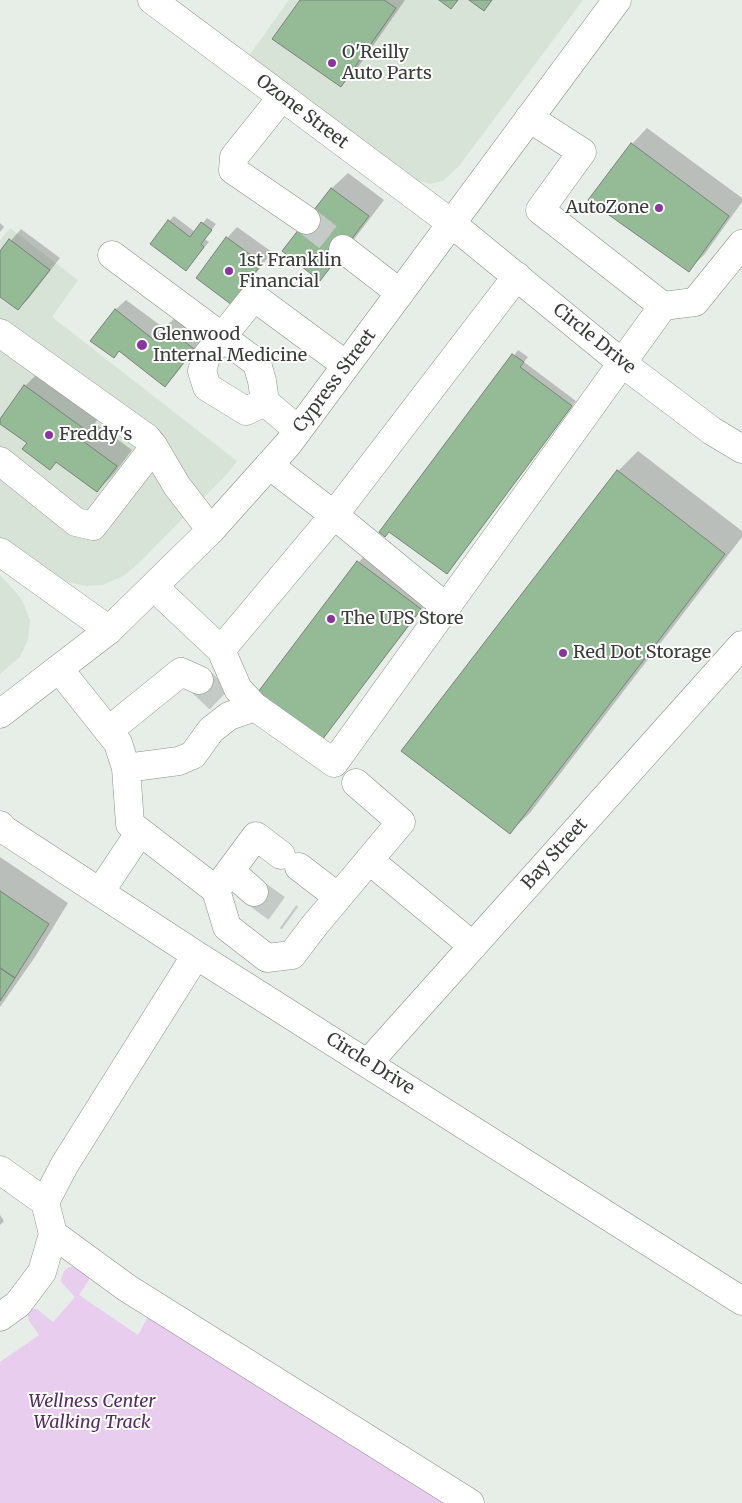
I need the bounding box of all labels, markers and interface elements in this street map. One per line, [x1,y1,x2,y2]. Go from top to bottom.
place label: O'Reilly Auto Parts [342,42,432,84]
marker: O'Reilly Auto Parts [326,57,338,69]
street label: Ozone Street [251,70,353,154]
place label: AutoZone [565,197,649,219]
marker: AutoZone [653,202,665,214]
place label: 1st Franklin Financial [239,250,342,292]
marker: 1st Franklin Financial [223,265,235,277]
street label: Circle Drive [548,299,640,379]
place label: Glenwood Internal Medicine [153,324,307,366]
street label: Cypress Street [289,325,381,437]
marker: Glenwood Internal Medicine [135,338,149,352]
place label: Freddy's [59,424,132,446]
marker: Freddy's [43,429,55,441]
place label: The UPS Store [341,608,463,630]
marker: The UPS Store [325,613,337,625]
place label: Red Dot Storage [573,642,711,664]
marker: Red Dot Storage [557,647,569,659]
street label: Bay Street [518,814,592,894]
street label: Circle Drive [322,1028,418,1100]
park label: Wellness Center Walking Track [28,1391,156,1434]

